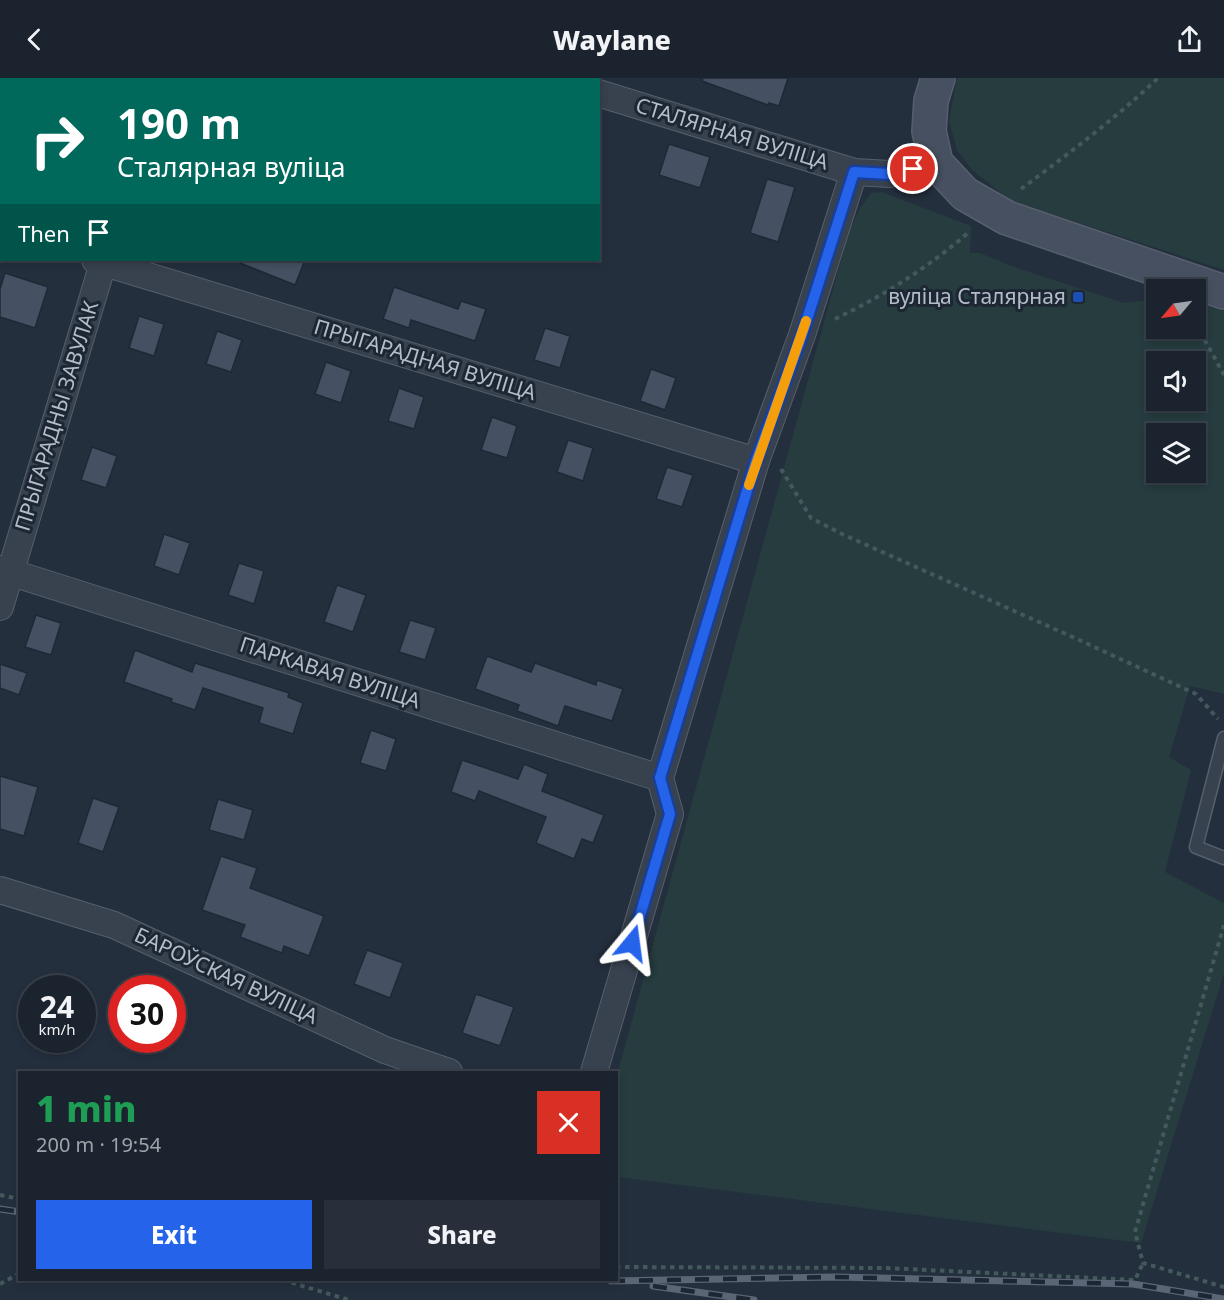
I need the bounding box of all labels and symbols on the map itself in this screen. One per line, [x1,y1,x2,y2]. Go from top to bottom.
street label: СТАЛЯРНАЯ ВУЛІЦА [633,90,833,176]
pin [887,143,938,194]
north arrow [1146,279,1206,339]
place label: вуліца Сталярная [888,282,1066,310]
marker: вуліца Сталярная [1071,290,1085,304]
street label: ПРЫГАРАДНЫ ЗАВУЛАК [8,297,104,534]
street label: ПРЫГАРАДНАЯ ВУЛІЦА [311,312,540,406]
street label: ПАРКАВАЯ ВУЛІЦА [236,630,425,715]
position arrow [600,911,664,975]
street label: БАРОЎСКАЯ ВУЛІЦА [130,920,323,1030]
speed limit sign: 30 [108,975,186,1053]

